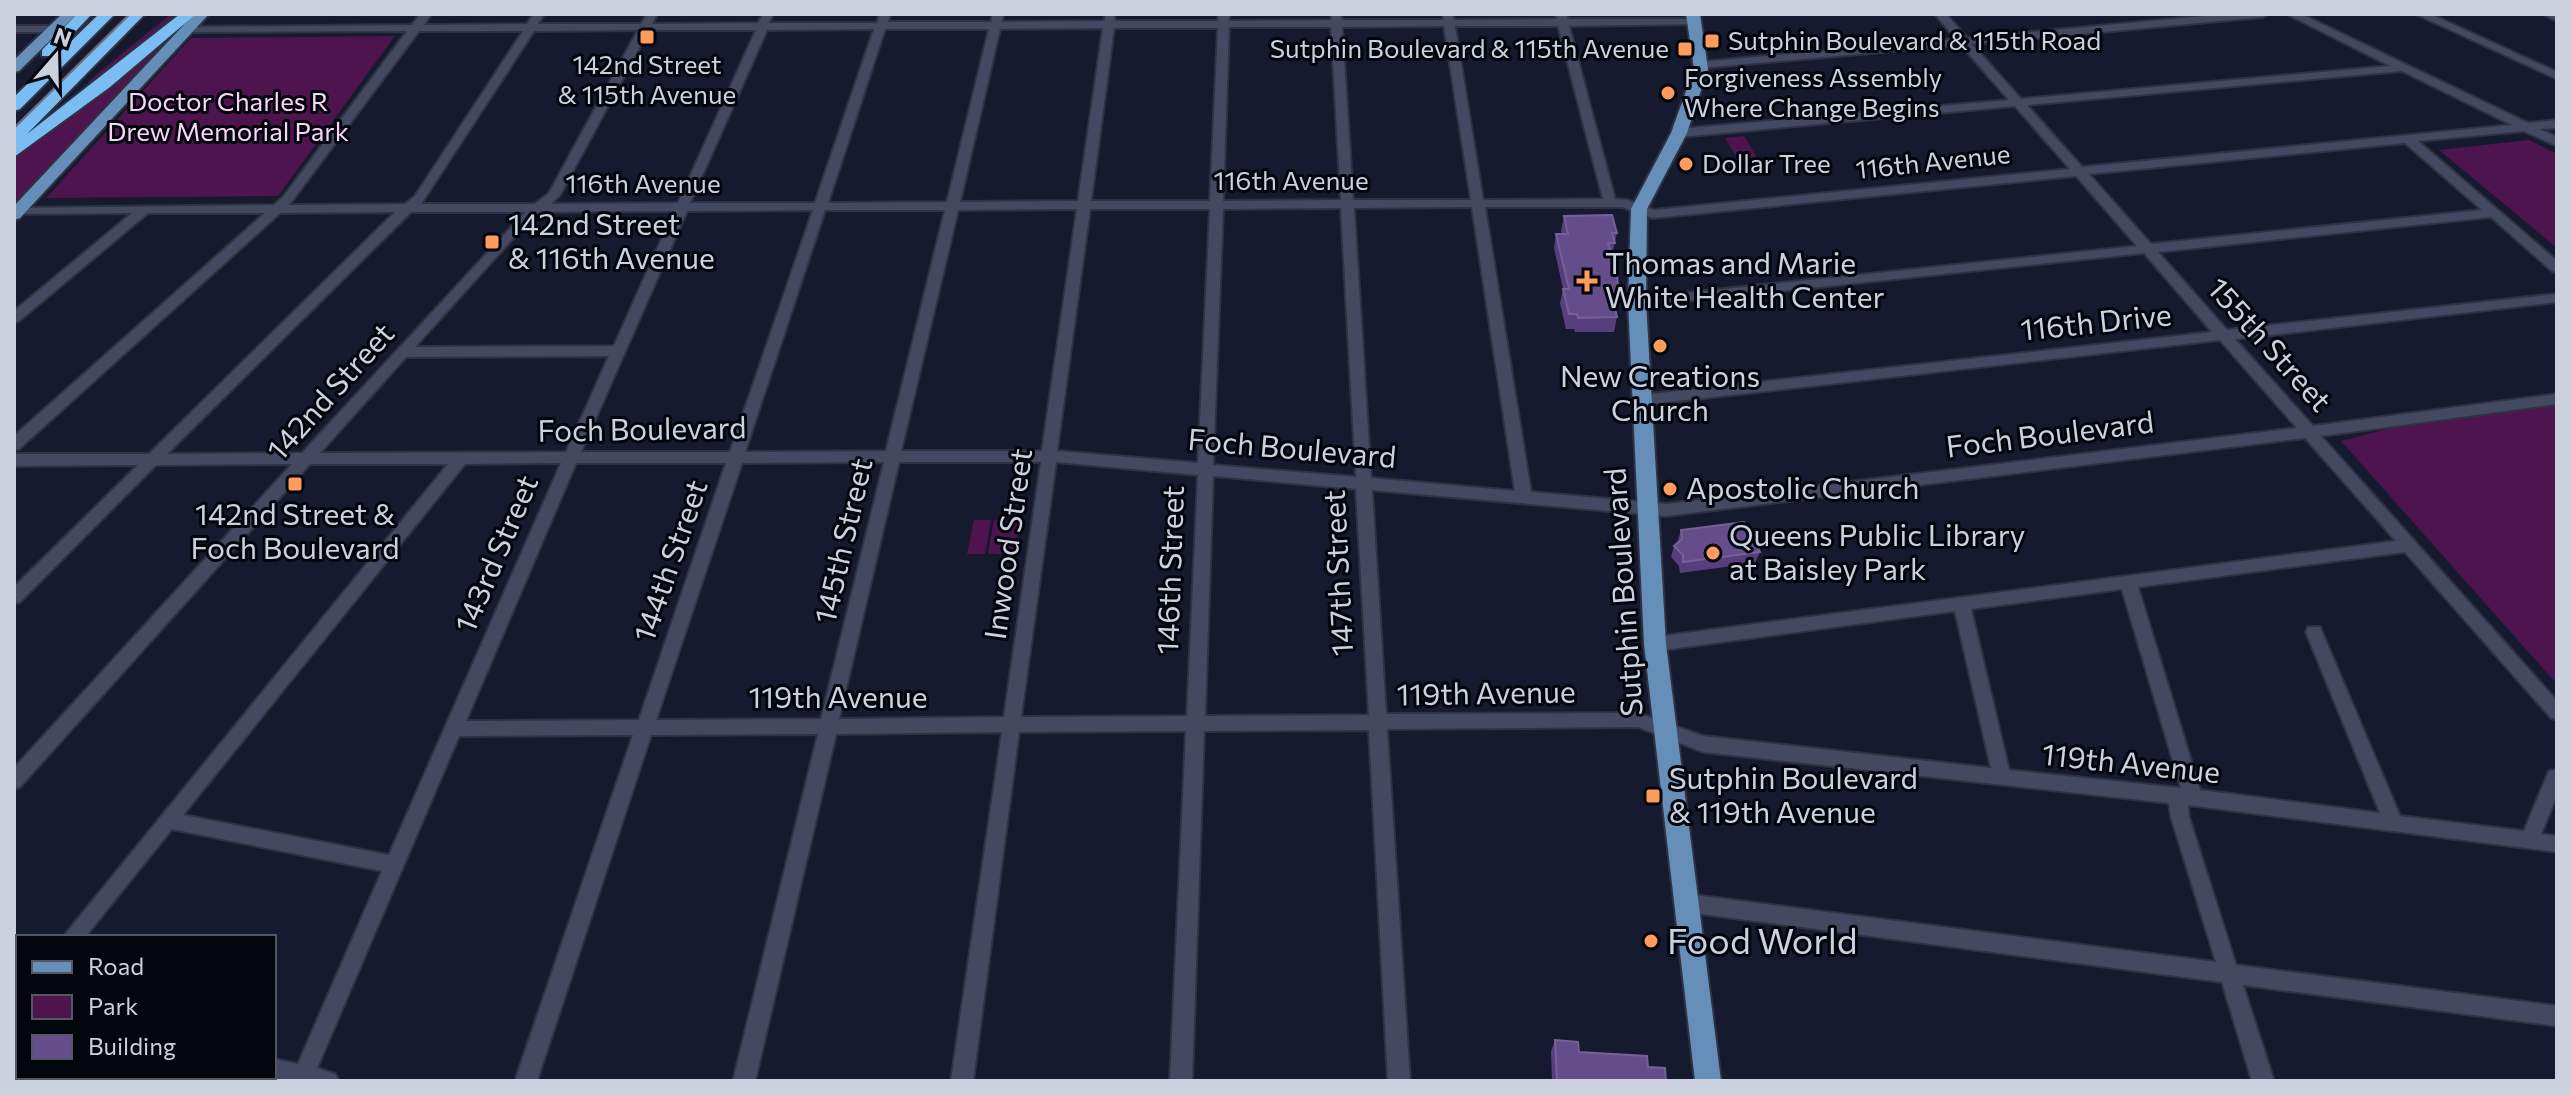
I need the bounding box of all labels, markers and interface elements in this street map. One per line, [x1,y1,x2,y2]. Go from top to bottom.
north arrow [16,16,96,96]
text: N [51,21,75,52]
place label: Sutphin Boulevard & 115th Road [1728,24,2101,55]
marker: 142nd Street & 115th Avenue [638,28,656,46]
place label: Sutphin Boulevard & 115th Avenue [1270,32,1669,63]
marker: Sutphin Boulevard & 115th Road [1703,32,1721,50]
marker: Sutphin Boulevard & 115th Avenue [1676,40,1694,58]
place label: 142nd Street & 115th Avenue [558,48,736,109]
place label: Forgiveness Assembly Where Change Begins [1684,61,1942,122]
marker: Forgiveness Assembly Where Change Begins [1659,84,1677,102]
park label: Doctor Charles R Drew Memorial Park [107,85,349,146]
street label: 116th Avenue [1854,137,2012,184]
place label: Dollar Tree [1702,147,1831,178]
marker: Dollar Tree [1677,155,1695,173]
street label: 116th Avenue [1213,164,1369,195]
street label: 116th Avenue [565,167,721,198]
place label: 142nd Street & 116th Avenue [508,204,715,275]
marker: 142nd Street & 116th Avenue [483,233,501,251]
place label: Thomas and Marie White Health Center [1605,243,1884,314]
street label: 155th Street [2201,269,2341,418]
marker: Thomas and Marie White Health Center [1576,270,1598,292]
street label: 116th Drive [2018,294,2173,347]
street label: 142nd Street [258,314,400,467]
marker: New Creations Church [1651,337,1669,355]
place label: New Creations Church [1560,356,1760,427]
street label: Foch Boulevard [1944,401,2156,464]
street label: Foch Boulevard [537,407,747,448]
street label: Foch Boulevard [1187,419,1398,474]
street label: Inwood Street [975,446,1038,642]
street label: 145th Street [805,454,878,626]
street label: Sutphin Boulevard [1594,467,1649,718]
place label: Apostolic Church [1686,468,1920,505]
street label: 143rd Street [445,469,544,637]
street label: 144th Street [624,474,714,646]
marker: 142nd Street & Foch Boulevard [286,475,304,493]
marker: Apostolic Church [1661,480,1679,498]
street label: 146th Street [1147,485,1190,655]
street label: 147th Street [1314,489,1359,657]
place label: 142nd Street & Foch Boulevard [191,494,399,565]
place label: Queens Public Library at Baisley Park [1729,515,2025,586]
marker: Queens Public Library at Baisley Park [1704,544,1722,562]
street label: 119th Avenue [1396,671,1576,712]
street label: 119th Avenue [748,677,928,714]
street label: 119th Avenue [2040,734,2222,789]
place label: Sutphin Boulevard & 119th Avenue [1669,758,1918,829]
marker: Sutphin Boulevard & 119th Avenue [1644,787,1662,805]
place label: Food World [1667,917,1858,961]
marker: Food World [1642,932,1660,950]
legend [16,935,276,1079]
text: Road [88,951,144,980]
text: Park [88,991,138,1020]
text: Building [88,1031,176,1060]

